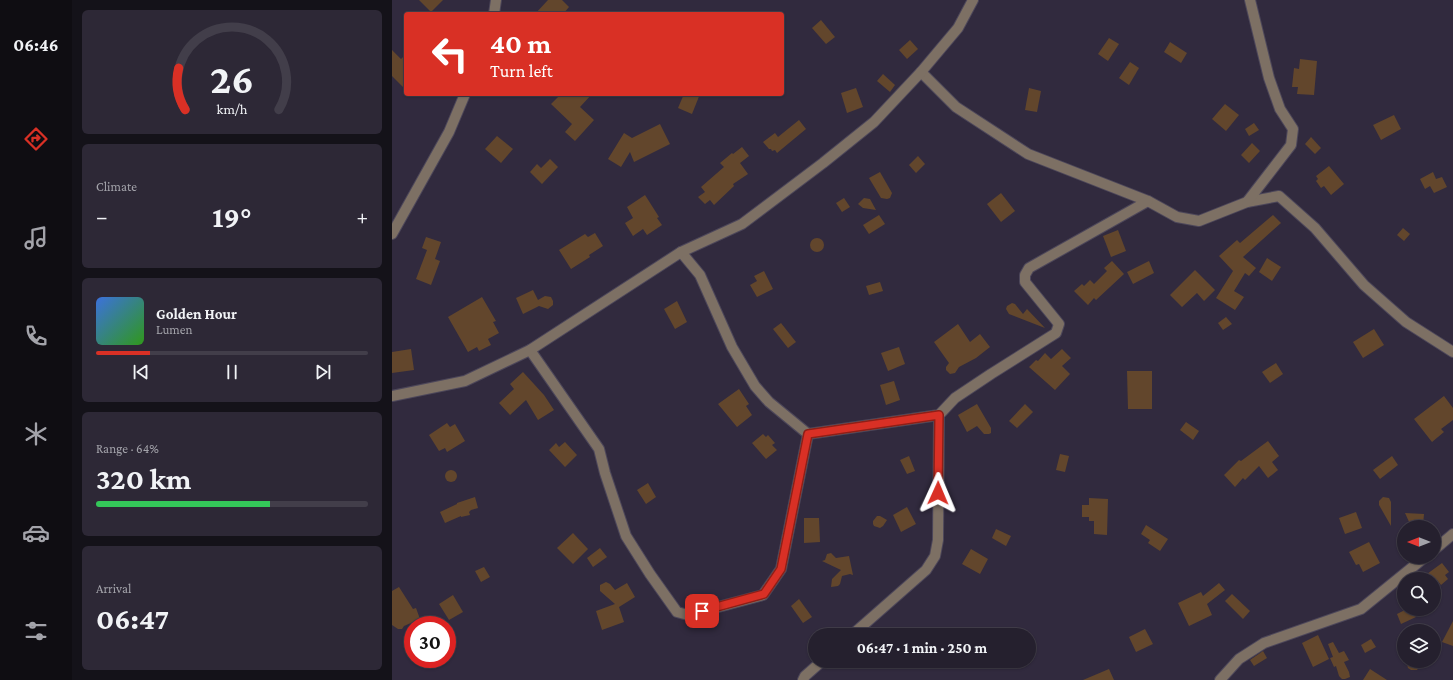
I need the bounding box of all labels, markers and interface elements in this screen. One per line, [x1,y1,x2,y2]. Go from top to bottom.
icon: left [424,28,476,80]
text: 40 m [490,28,551,59]
text: 06:46 [13,35,59,55]
text: 26 [210,56,254,102]
text: Turn left [490,61,553,81]
text: km/h [217,101,248,117]
icon: directions [22,125,50,153]
text: Climate [96,179,137,194]
text: 19° [212,200,252,233]
text: − [96,204,108,229]
text: + [356,204,368,229]
icon: music [22,224,50,252]
text: Golden Hour [156,306,237,322]
icon: phone [22,322,50,350]
text: Lumen [156,322,192,337]
icon: previous [130,361,152,383]
icon: pause [221,361,243,383]
icon: next [312,361,334,383]
icon: climate [22,420,50,448]
text: Range · 64% [96,441,159,456]
text: 320 km [96,462,191,495]
position arrow [917,472,959,514]
icon: car [22,519,50,547]
north arrow [1397,520,1441,564]
map controls [1397,520,1441,668]
button: search [1397,572,1441,616]
text: Arrival [96,581,131,596]
pin [685,594,719,628]
icon: arrive [691,600,713,622]
text: 06:47 [96,602,169,635]
speed limit sign: 30 [404,616,456,668]
icon: filters [22,617,50,645]
button: layers [1397,624,1441,668]
text: 06:47 · 1 min · 250 m [857,640,987,656]

